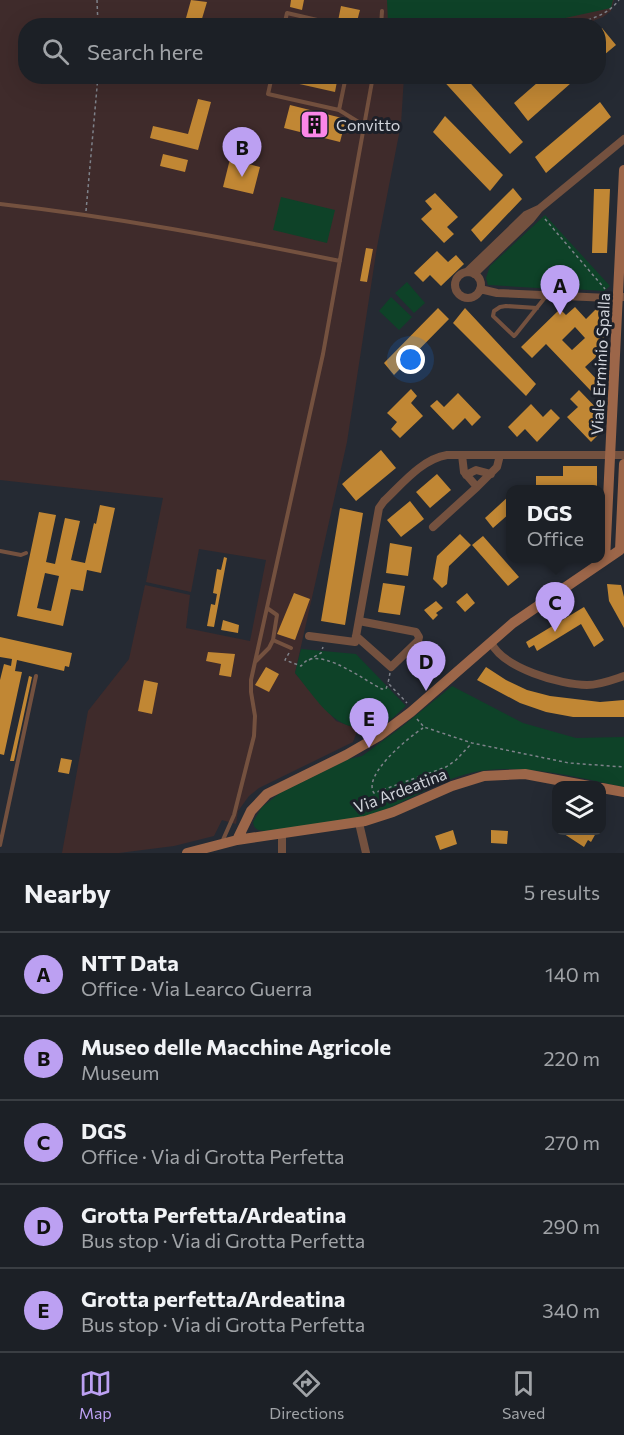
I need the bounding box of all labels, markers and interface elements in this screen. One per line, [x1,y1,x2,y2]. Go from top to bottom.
search box [18,18,606,84]
icon: search [39,35,72,68]
text: Search here [87,38,203,65]
building icon: Convitto [299,108,331,140]
place label: Convitto [336,115,400,134]
pin: B [222,128,262,177]
pin: A [540,266,580,315]
street label: Viale Erminio Spalla [587,292,613,436]
your location [396,345,425,374]
popup [506,485,605,563]
text: DGS [527,499,572,526]
text: Office [527,526,584,550]
pin: C [536,582,574,632]
pin: D [406,642,446,691]
pin: E [350,698,388,748]
street label: Via Ardeatina [351,764,449,816]
map controls [552,781,606,835]
button: layers [552,781,606,835]
text: Nearby [24,877,111,908]
text: 5 results [524,880,600,904]
text: NTT Data [81,949,179,976]
text: A [36,962,51,986]
text: 140 m [545,962,600,986]
text: Office · Via Learco Guerra [81,976,312,1000]
text: Museo delle Macchine Agricole [81,1033,391,1060]
text: B [37,1046,50,1070]
text: 220 m [544,1046,600,1070]
text: Museum [81,1060,160,1084]
text: DGS [81,1117,126,1144]
text: C [37,1130,50,1154]
text: 270 m [544,1130,600,1154]
text: Office · Via di Grotta Perfetta [81,1144,345,1168]
text: Grotta Perfetta/Ardeatina [81,1201,346,1228]
text: D [36,1214,51,1238]
text: 290 m [542,1214,600,1238]
text: Bus stop · Via di Grotta Perfetta [81,1228,365,1252]
text: Grotta perfetta/Ardeatina [81,1285,345,1312]
text: E [38,1298,49,1322]
text: 340 m [542,1298,600,1322]
text: Bus stop · Via di Grotta Perfetta [81,1312,365,1336]
tab: Map [79,1367,112,1422]
tab: Directions [269,1367,344,1422]
tab: Saved [502,1367,545,1422]

